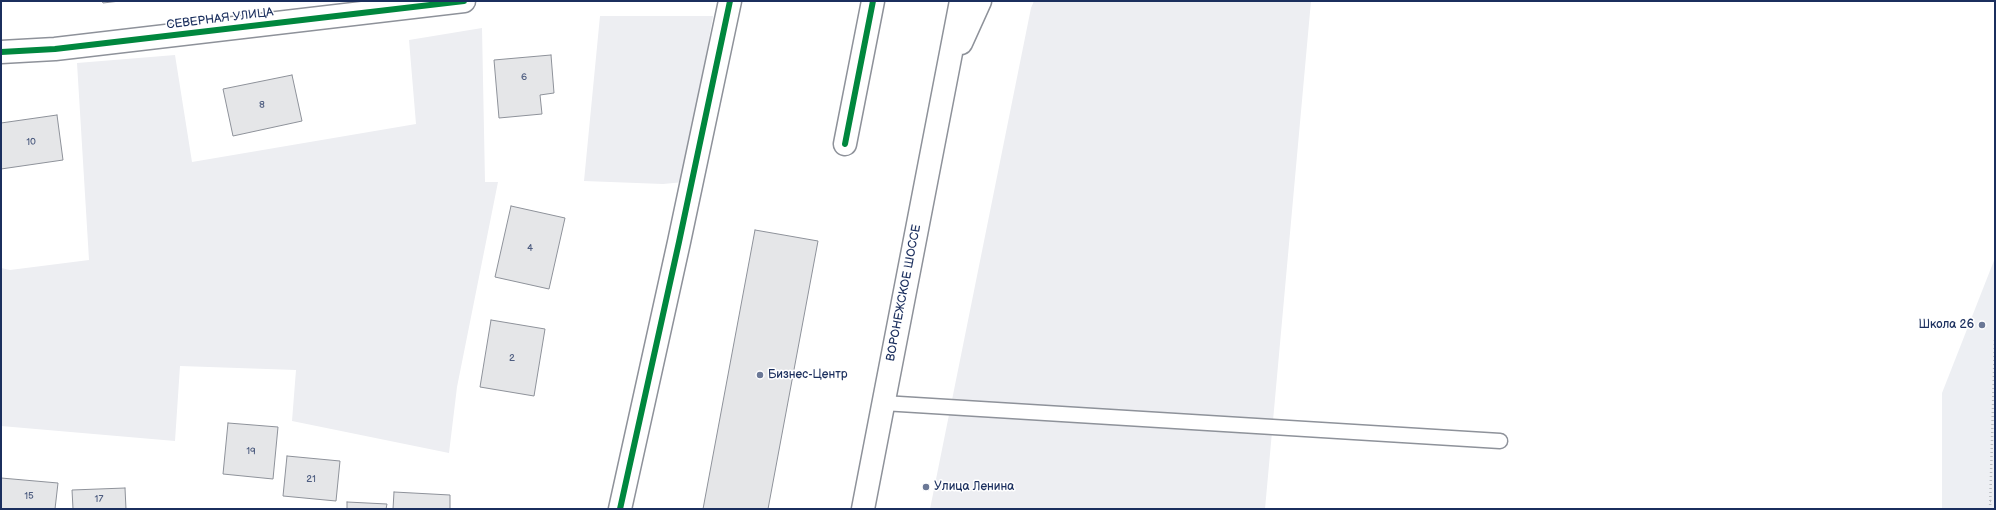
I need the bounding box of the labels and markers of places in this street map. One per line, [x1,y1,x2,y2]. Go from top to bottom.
place label: Школа 26 [1919,318,1974,332]
marker: Школа 26 [1977,320,1987,330]
place label: Бизнес-Центр [768,368,848,382]
marker: Бизнес-Центр [755,370,765,380]
place label: Улица Ленина [934,480,1014,494]
marker: Улица Ленина [921,482,931,492]

